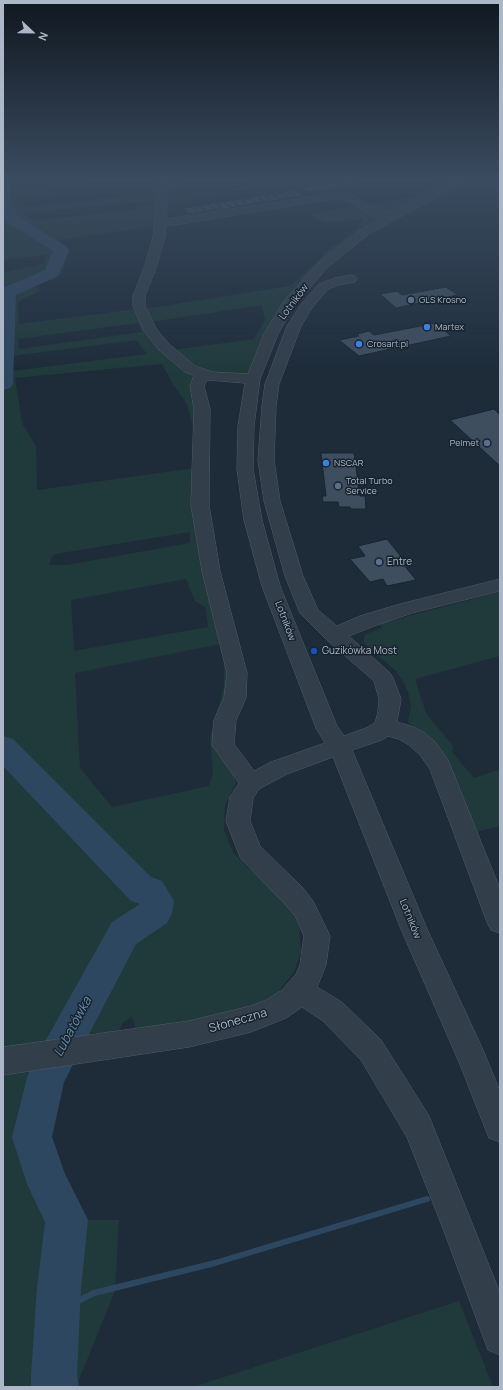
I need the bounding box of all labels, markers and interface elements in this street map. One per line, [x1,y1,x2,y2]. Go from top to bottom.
north arrow [12,12,52,52]
text: N [35,30,52,43]
street label: Lotników [277,282,311,322]
marker: GLS Krosno [406,295,416,305]
place label: GLS Krosno [419,295,466,305]
marker: Martex [422,322,432,332]
place label: Martex [435,322,464,332]
marker: Crosart.pl [354,339,364,349]
place label: Crosart.pl [367,339,408,349]
place label: Pelmet [450,438,479,448]
marker: Pelmet [482,438,492,448]
marker: NSCAR [321,458,331,468]
place label: NSCAR [334,458,363,468]
place label: Total Turbo Service [346,476,393,497]
marker: Total Turbo Service [333,481,343,491]
place label: Entre [387,556,412,568]
marker: Entre [374,557,384,567]
street label: Lotników [272,599,298,643]
place label: Guzikówka Most [322,645,397,657]
marker: Guzikówka Most [309,646,319,656]
street label: Lotników [397,897,423,941]
water label: Lubatówka [51,995,95,1059]
street label: Słoneczna [207,1006,269,1036]

